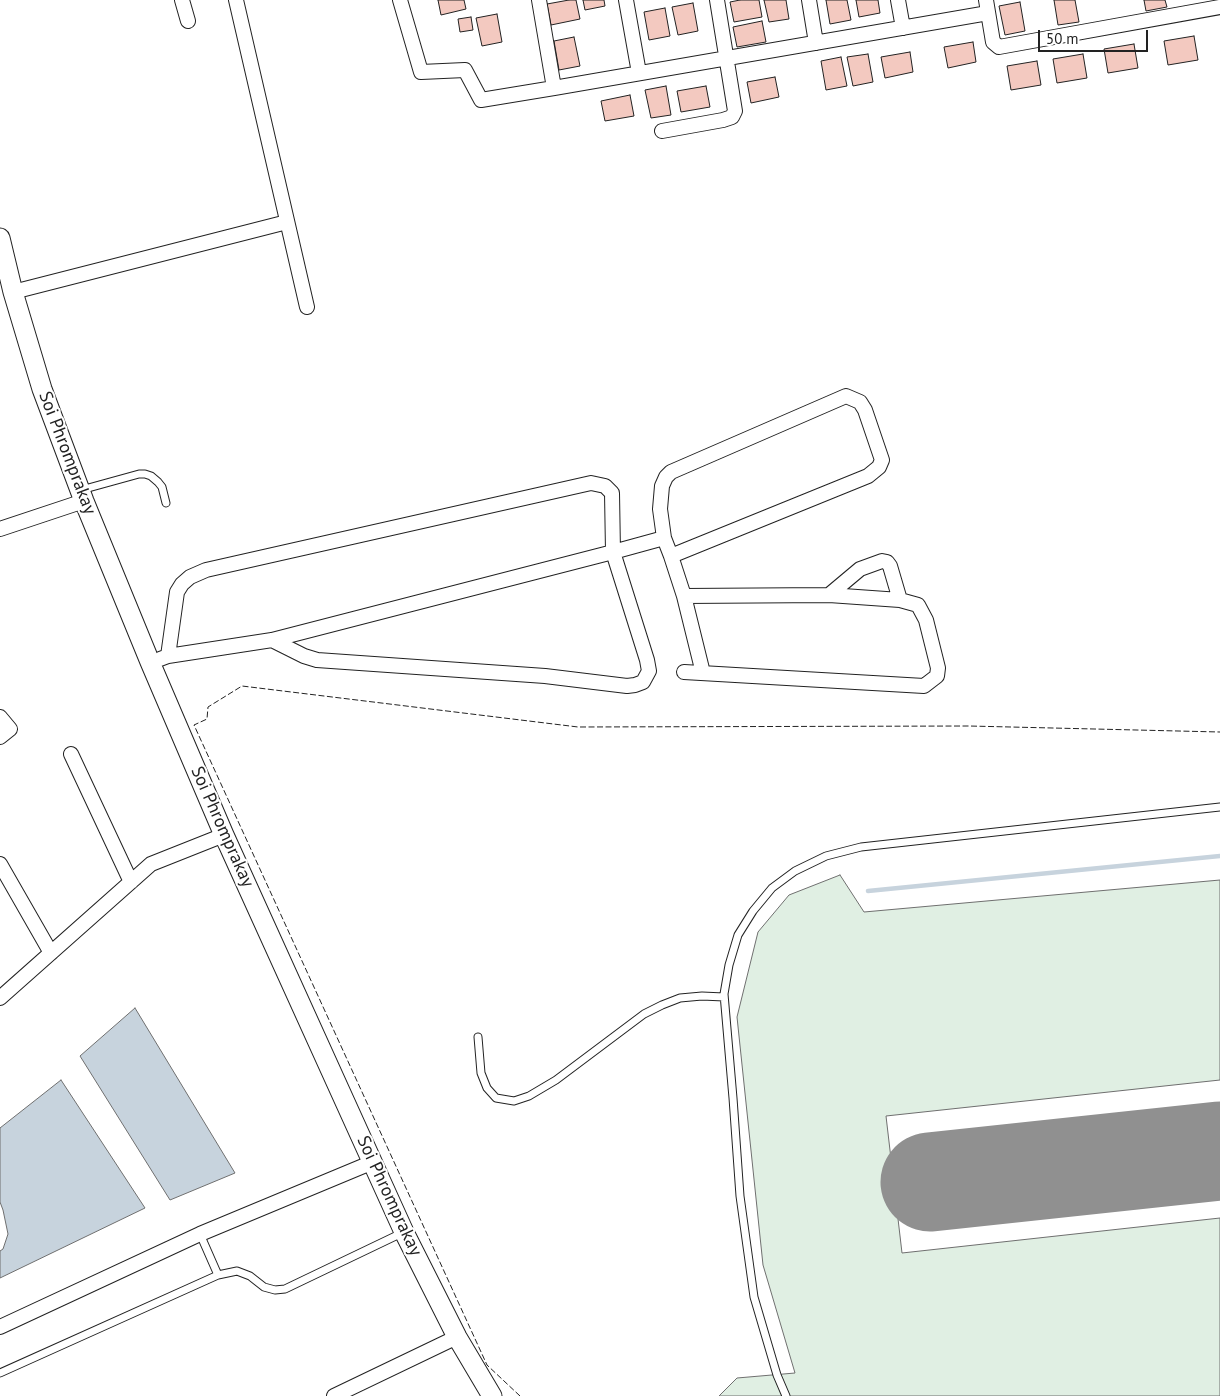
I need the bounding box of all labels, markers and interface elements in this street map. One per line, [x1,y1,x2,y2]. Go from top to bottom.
scale bar [1040,20,1150,52]
text: 50 m [1046,29,1079,48]
street label: Soi Phromprakay [34,389,100,517]
street label: Soi Phromprakay [186,763,258,891]
street label: Soi Phromprakay [352,1133,426,1259]

